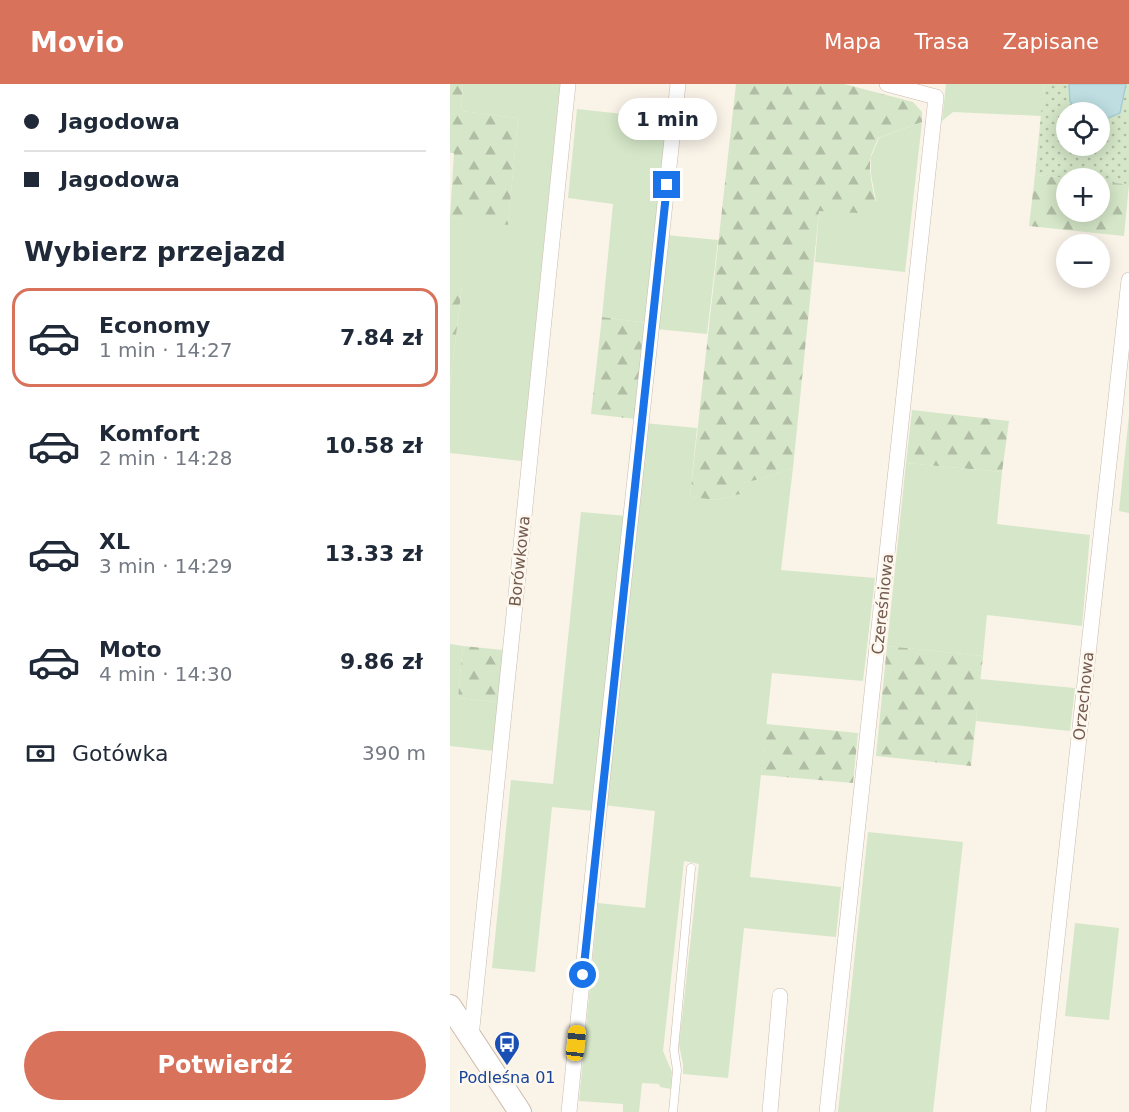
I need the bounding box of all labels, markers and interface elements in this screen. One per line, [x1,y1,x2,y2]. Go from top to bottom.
text: Movio [30,26,124,59]
text: Mapa [824,30,881,54]
text: Trasa [914,30,970,54]
text: Zapisane [1003,30,1099,54]
callout: 1 min [618,98,716,140]
map controls [1056,102,1110,288]
button: locate [1056,102,1110,156]
text: 1 min [636,107,699,131]
text: Jagodowa [60,109,180,134]
text: Jagodowa [60,167,180,192]
button: + [1056,168,1110,222]
route end [653,171,680,198]
button: − [1056,234,1110,288]
text: Wybierz przejazd [24,236,286,267]
icon: car [27,311,81,365]
text: Economy [99,313,210,338]
text: 7.84 zł [340,325,423,350]
text: 1 min · 14:27 [99,338,233,362]
icon: car [27,419,81,473]
text: Komfort [99,421,200,446]
text: 10.58 zł [325,433,423,458]
text: 2 min · 14:28 [99,446,233,470]
street label: Borówkowa [505,515,534,607]
icon: car [27,527,81,581]
text: XL [99,529,130,554]
text: 13.33 zł [325,541,423,566]
street label: Czereśniowa [868,553,897,655]
text: 3 min · 14:29 [99,554,233,578]
icon: car [27,635,81,689]
text: Moto [99,637,162,662]
text: 9.86 zł [340,649,423,674]
street label: Orzechowa [1069,651,1098,741]
text: 4 min · 14:30 [99,662,233,686]
icon: cash [24,737,57,770]
text: Gotówka [72,741,168,766]
text: 390 m [362,741,426,765]
route start [569,961,596,988]
car [565,1024,587,1062]
bus stop icon: Podleśna 01 [492,1029,522,1067]
button: Potwierdź [24,1031,426,1100]
place label: Podleśna 01 [458,1068,556,1087]

